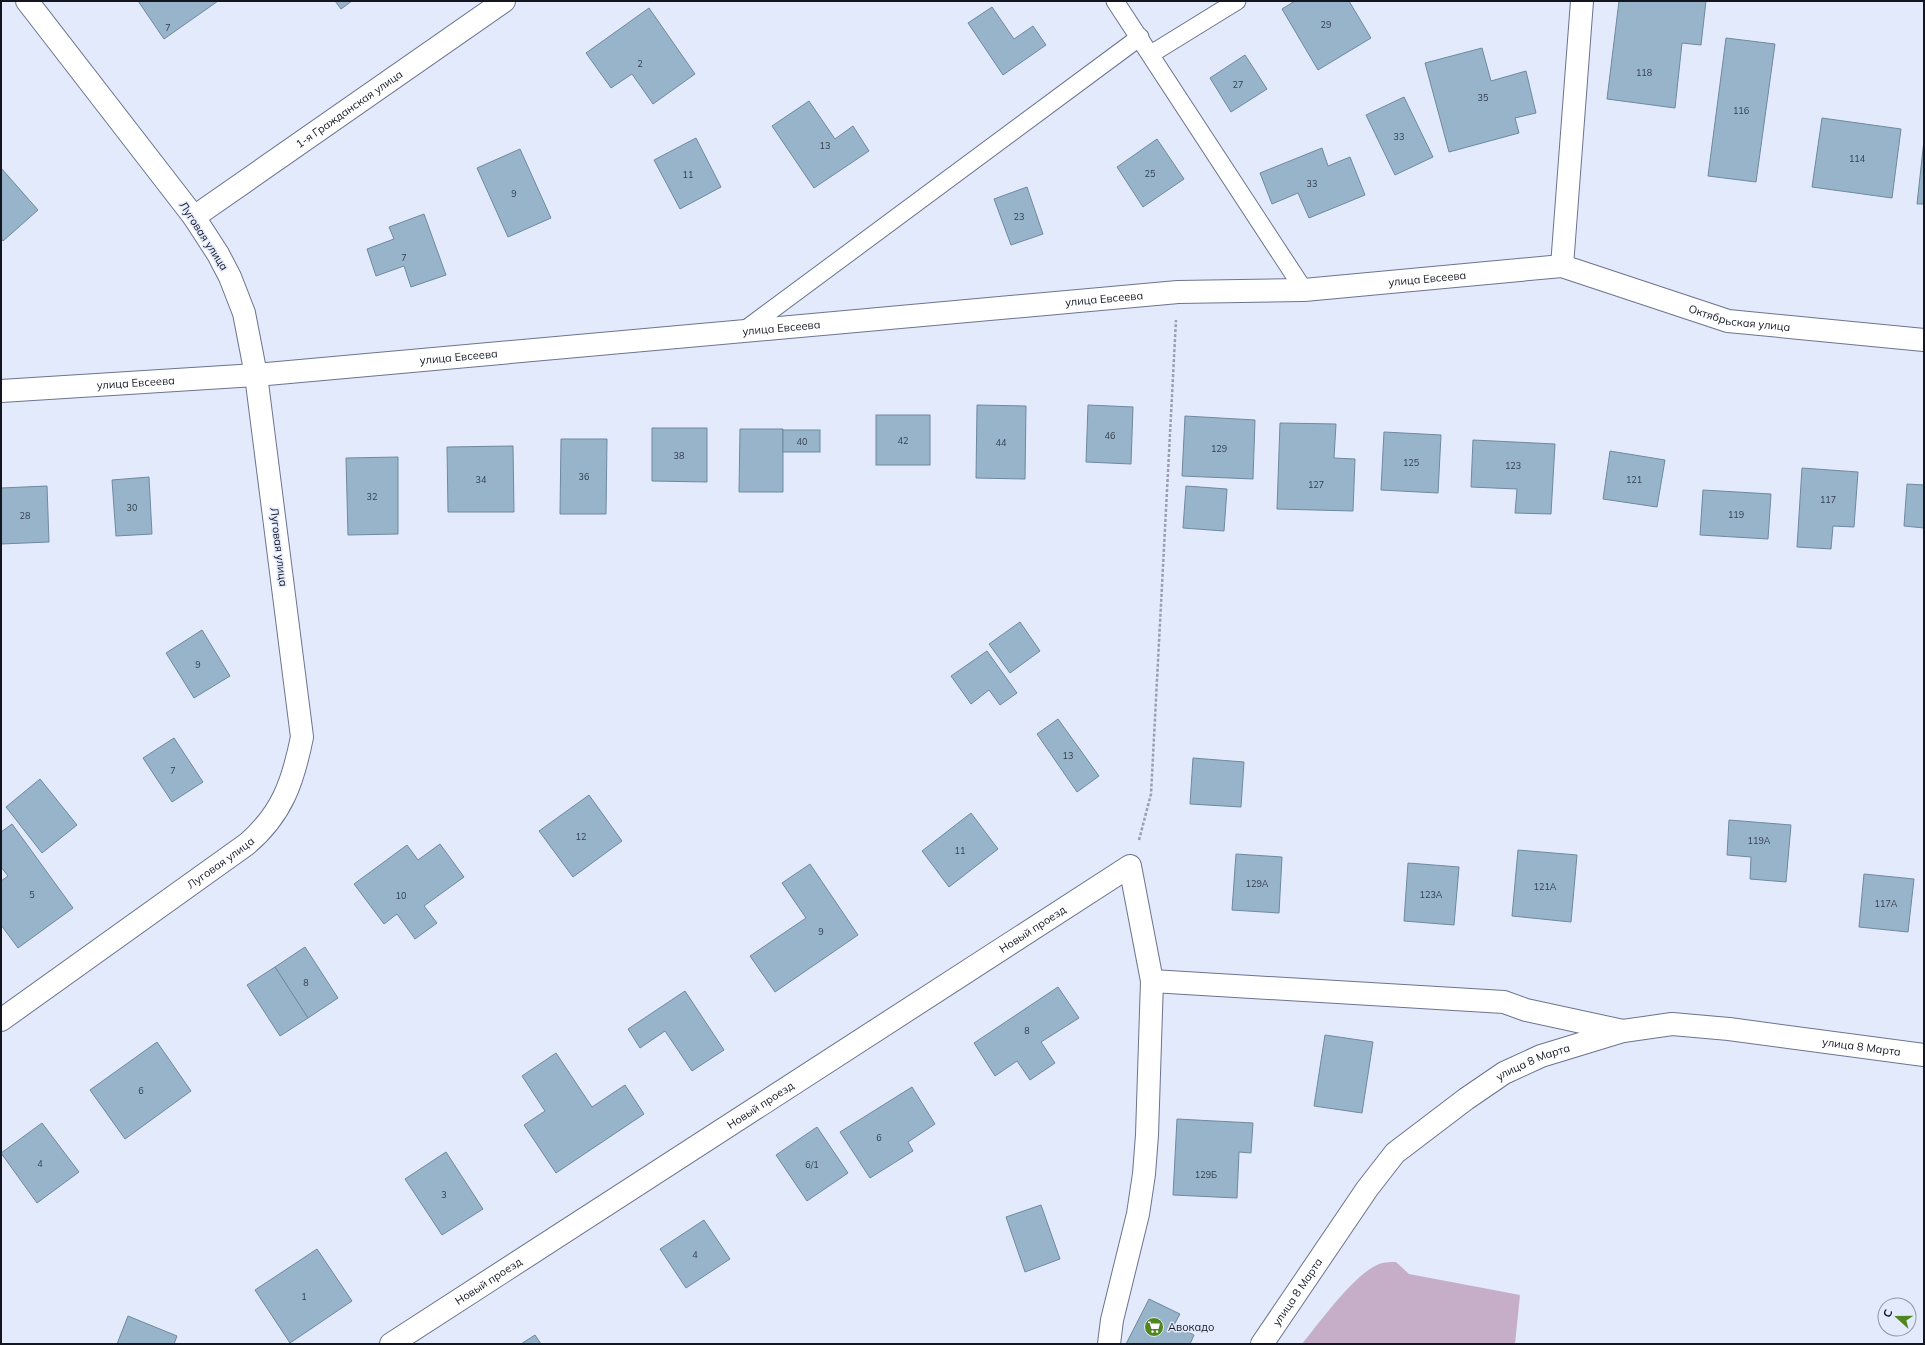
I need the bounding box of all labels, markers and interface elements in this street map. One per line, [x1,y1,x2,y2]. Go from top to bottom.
house number: 29 [1321,19,1331,30]
house number: 7 [165,22,171,33]
house number: 2 [637,58,643,69]
street label: 1-я Гражданская улица [293,67,405,151]
house number: 118 [1636,67,1652,78]
house number: 27 [1233,79,1243,90]
house number: 35 [1478,92,1489,103]
house number: 116 [1733,105,1749,116]
house number: 33 [1394,131,1404,142]
house number: 13 [820,140,830,151]
house number: 114 [1849,153,1866,164]
house number: 25 [1145,168,1156,179]
house number: 11 [683,169,693,180]
house number: 33 [1307,178,1317,189]
house number: 9 [511,188,517,199]
street label: Луговая улица [176,199,232,273]
house number: 23 [1014,211,1024,222]
house number: 7 [401,252,407,263]
street label: улица Евсеева [1388,268,1467,289]
street label: улица Евсеева [1064,288,1144,309]
street label: Октябрьская улица [1687,301,1791,334]
street label: улица Евсеева [742,317,821,338]
street label: улица Евсеева [419,346,498,367]
street label: улица Евсеева [96,373,175,392]
house number: 46 [1105,430,1115,441]
house number: 42 [898,435,908,446]
house number: 40 [797,436,807,447]
house number: 44 [996,437,1007,448]
house number: 129 [1211,443,1227,454]
house number: 38 [674,450,684,461]
house number: 125 [1403,457,1420,468]
house number: 123 [1505,460,1521,471]
house number: 36 [579,471,589,482]
house number: 34 [476,474,487,485]
house number: 121 [1626,474,1642,485]
house number: 127 [1308,479,1324,490]
house number: 32 [367,491,377,502]
house number: 117 [1820,494,1836,505]
house number: 30 [127,502,137,513]
street label: Луговая улица [267,507,291,587]
house number: 119 [1728,509,1744,520]
house number: 28 [20,510,30,521]
house number: 9 [195,659,201,670]
house number: 13 [1063,750,1073,761]
house number: 7 [170,765,176,776]
house number: 12 [576,831,586,842]
street label: Луговая улица [184,834,257,892]
house number: 119А [1748,835,1771,846]
house number: 11 [955,845,965,856]
house number: 129А [1246,878,1269,889]
house number: 121А [1534,881,1557,892]
house number: 5 [29,889,35,900]
house number: 123А [1420,889,1443,900]
house number: 10 [396,890,406,901]
house number: 117А [1875,898,1898,909]
street label: Новый проезд [996,902,1069,956]
house number: 9 [818,926,824,937]
house number: 8 [303,977,309,988]
house number: 8 [1024,1025,1030,1036]
street label: улица 8 Марта [1821,1035,1902,1059]
street label: улица 8 Марта [1493,1041,1571,1084]
street label: Новый проезд [724,1078,797,1132]
house number: 6 [138,1085,144,1096]
house number: 6 [876,1132,882,1143]
house number: 4 [37,1158,43,1169]
house number: 6/1 [805,1159,819,1170]
house number: 129Б [1195,1169,1217,1180]
house number: 3 [441,1189,447,1200]
house number: 4 [692,1249,698,1260]
street label: Новый проезд [452,1254,525,1308]
street label: улица 8 Марта [1269,1255,1325,1329]
house number: 1 [301,1291,307,1302]
north arrow [1877,1297,1917,1337]
text: С [1880,1307,1896,1319]
supermarket icon: Авокадо [1143,1316,1165,1338]
place label: Авокадо [1168,1320,1214,1334]

